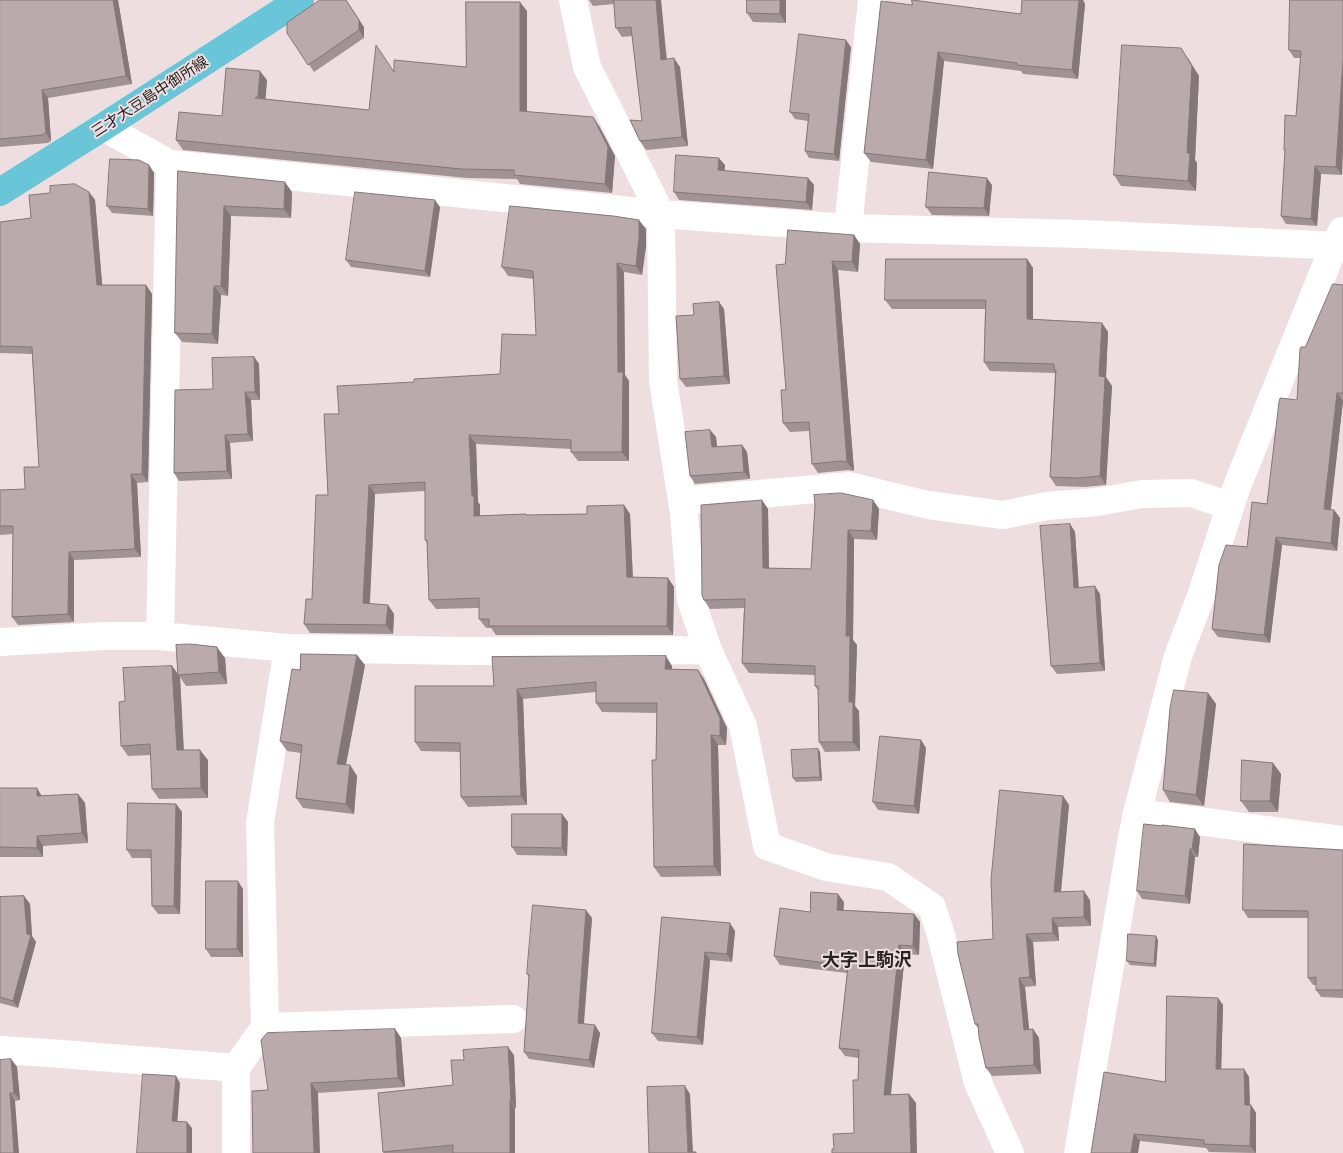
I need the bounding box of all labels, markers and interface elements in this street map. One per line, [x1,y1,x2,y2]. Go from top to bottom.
street label: 三才大豆島中御所線 [88,53,212,141]
district label: 大字上駒沢 [822,950,912,972]

